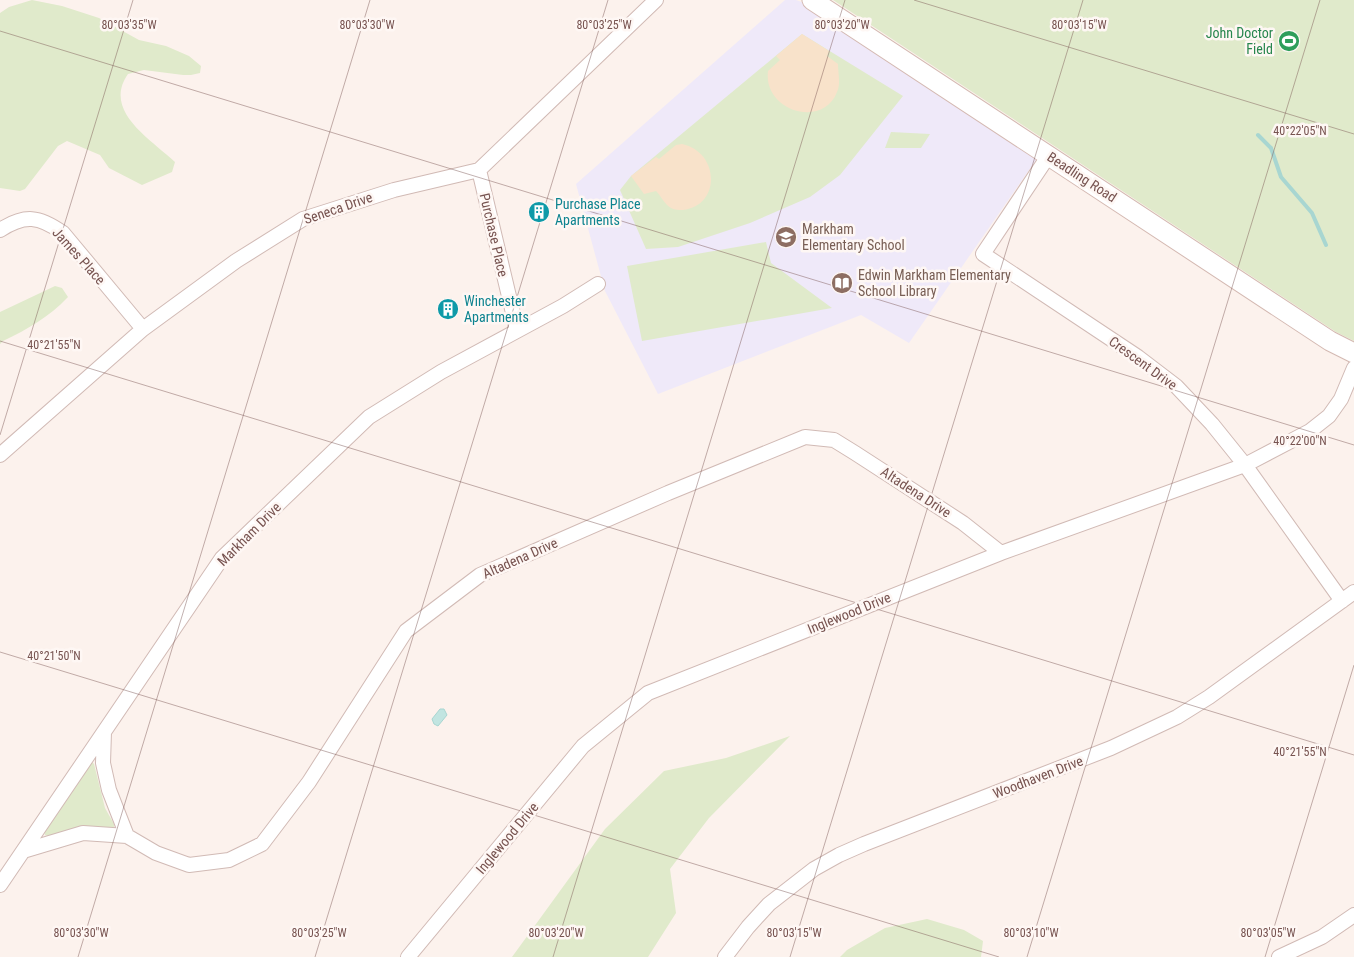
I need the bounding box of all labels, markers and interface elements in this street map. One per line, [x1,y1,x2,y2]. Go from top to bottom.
text: 80°03'35"W [101,18,157,32]
text: 80°03'30"W [339,18,395,32]
text: 80°03'25"W [576,18,632,32]
text: 80°03'20"W [814,18,870,32]
text: 80°03'15"W [1051,18,1107,32]
place label: John Doctor Field [1206,25,1273,57]
sports icon: John Doctor Field [1277,29,1301,53]
text: 40°22'05"N [1273,124,1327,138]
street label: Beadling Road [1044,149,1120,205]
street label: Seneca Drive [302,189,375,227]
street label: Purchase Place [477,192,512,279]
place label: Purchase Place Apartments [555,196,641,228]
building icon: Purchase Place Apartments [527,200,551,224]
place label: Markham Elementary School [802,221,905,253]
street label: James Place [49,224,109,288]
school or university icon: Markham Elementary School [774,225,798,249]
place label: Edwin Markham Elementary School Library [858,267,1011,299]
library icon: Edwin Markham Elementary School Library [830,271,854,295]
place label: Winchester Apartments [464,293,529,325]
building icon: Winchester Apartments [436,297,460,321]
street label: Crescent Drive [1106,333,1180,393]
text: 40°21'55"N [27,338,81,352]
text: 40°22'00"N [1273,434,1327,448]
street label: Altadena Drive [878,463,954,521]
street label: Markham Drive [214,499,284,569]
street label: Altadena Drive [480,534,560,582]
street label: Inglewood Drive [805,589,893,637]
text: 40°21'50"N [27,649,81,663]
text: 40°21'55"N [1273,745,1327,759]
street label: Woodhaven Drive [991,752,1086,802]
street label: Inglewood Drive [473,799,542,877]
text: 80°03'30"W [53,926,109,940]
text: 80°03'25"W [291,926,347,940]
text: 80°03'20"W [528,926,584,940]
text: 80°03'15"W [766,926,822,940]
text: 80°03'10"W [1003,926,1059,940]
text: 80°03'05"W [1240,926,1296,940]

